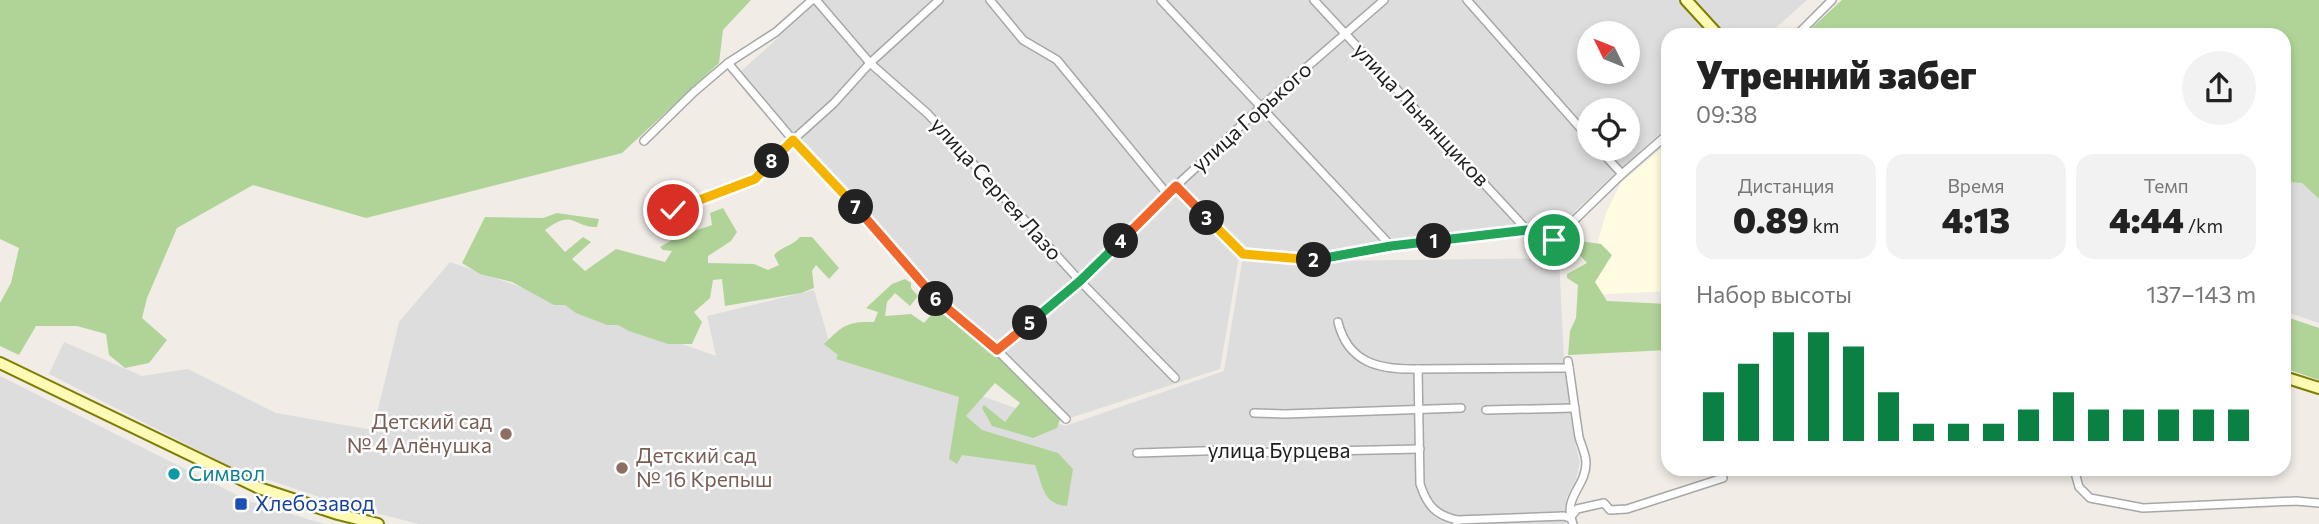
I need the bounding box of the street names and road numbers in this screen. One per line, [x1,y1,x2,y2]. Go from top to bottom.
street label: улица Льнянщиков [1349,37,1495,191]
street label: улица Горького [1186,56,1316,176]
street label: улица Сергея Лазо [926,111,1068,265]
street label: улица Бурцева [1208,437,1350,462]

